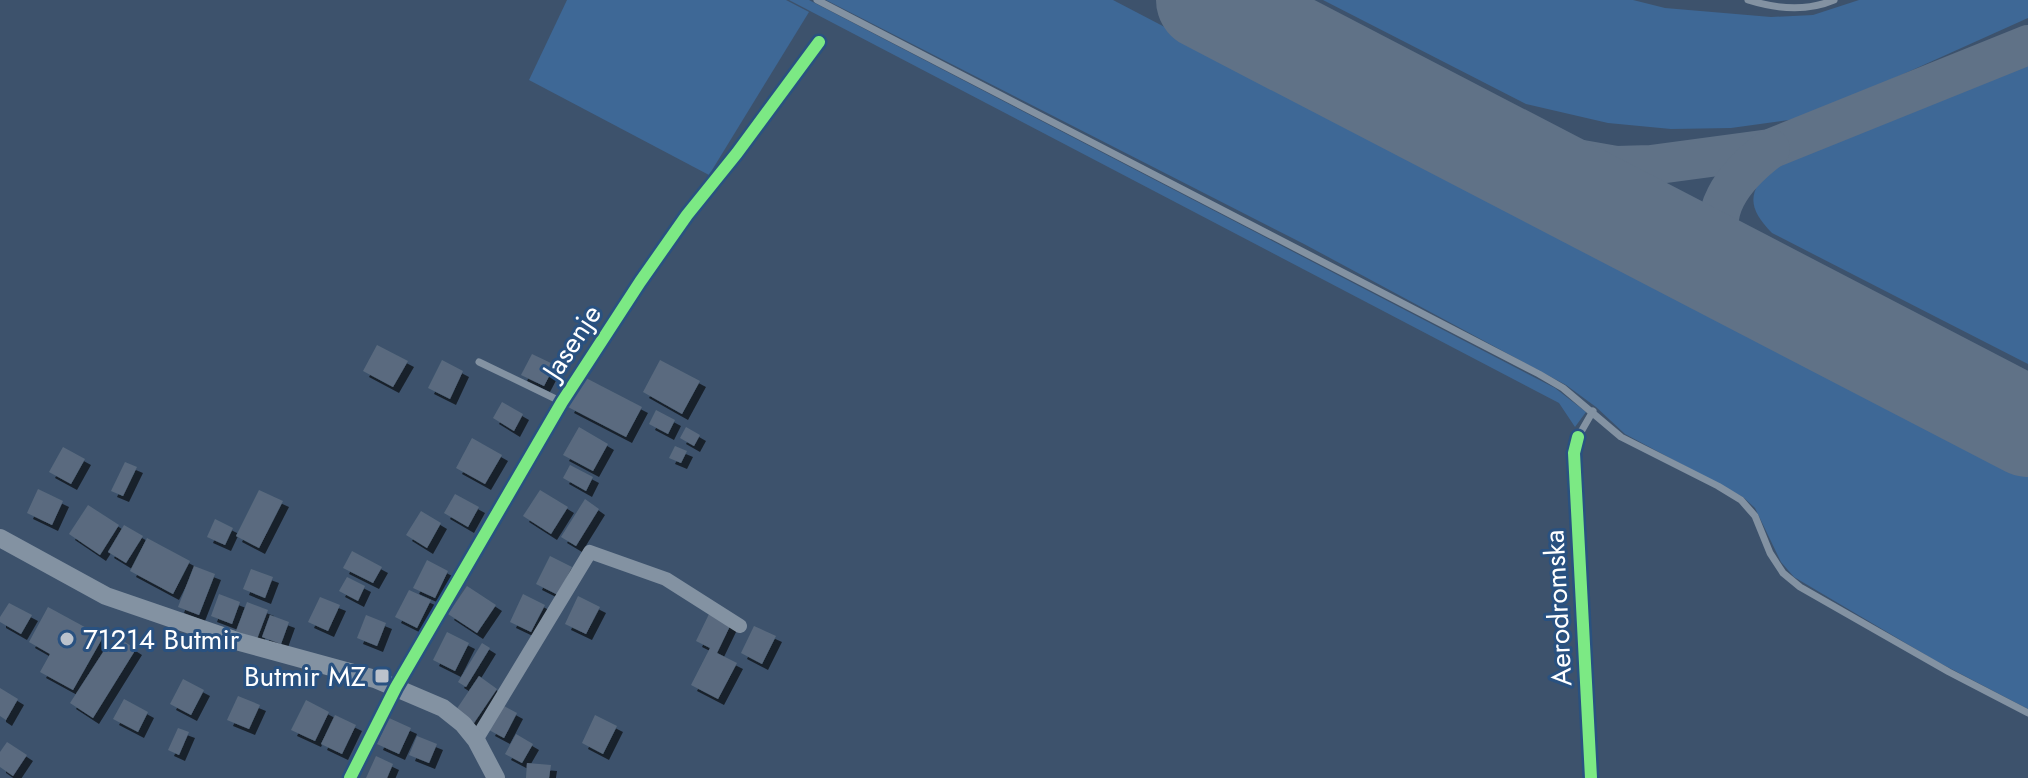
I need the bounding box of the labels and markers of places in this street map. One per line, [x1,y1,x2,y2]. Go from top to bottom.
place label: 71214 Butmir [83,619,240,660]
marker: 71214 Butmir [58,630,76,648]
place label: Butmir MZ [244,656,366,697]
marker: Butmir MZ [373,667,391,685]

